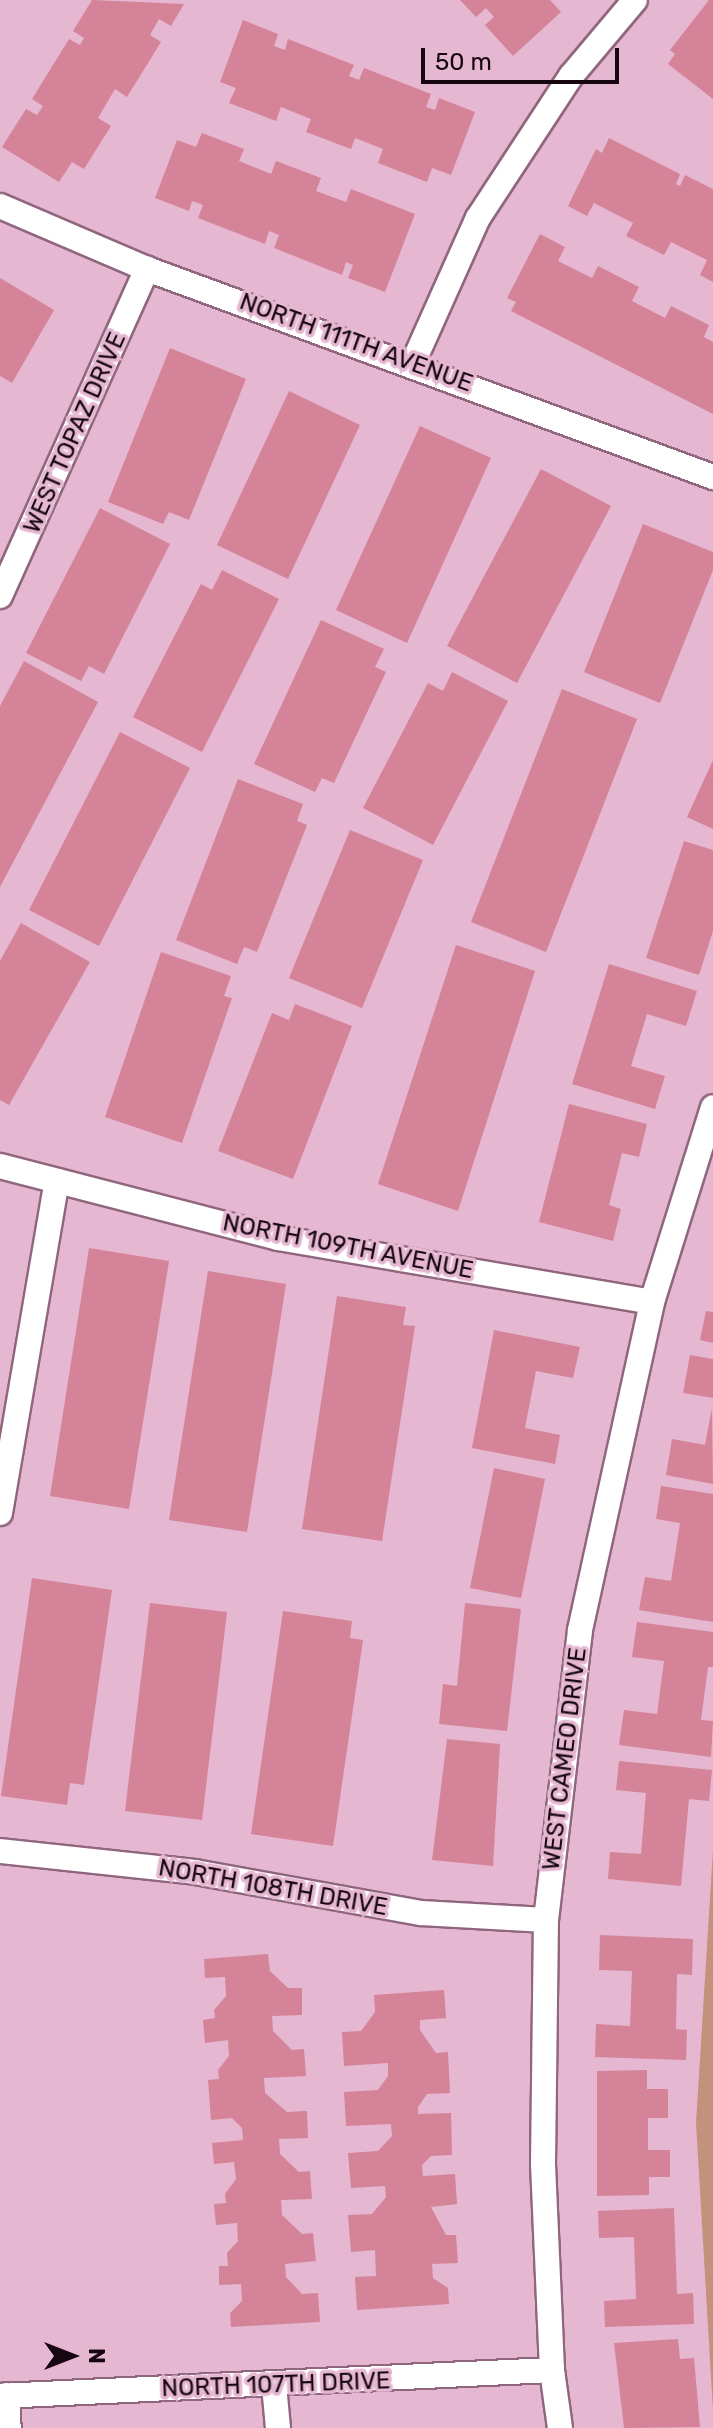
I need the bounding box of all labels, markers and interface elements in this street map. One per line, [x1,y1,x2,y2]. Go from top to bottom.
scale bar [425,32,623,82]
text: 50 m [435,48,492,76]
street label: NORTH 111TH AVENUE [235,287,477,399]
street label: WEST TOPAZ DRIVE [18,328,132,538]
street label: NORTH 109TH AVENUE [220,1209,476,1285]
street label: WEST CAMEO DRIVE [537,1646,593,1872]
street label: NORTH 108TH DRIVE [156,1854,390,1922]
north arrow [32,2316,112,2396]
text: N [83,2348,110,2364]
street label: NORTH 107TH DRIVE [161,2367,391,2403]

